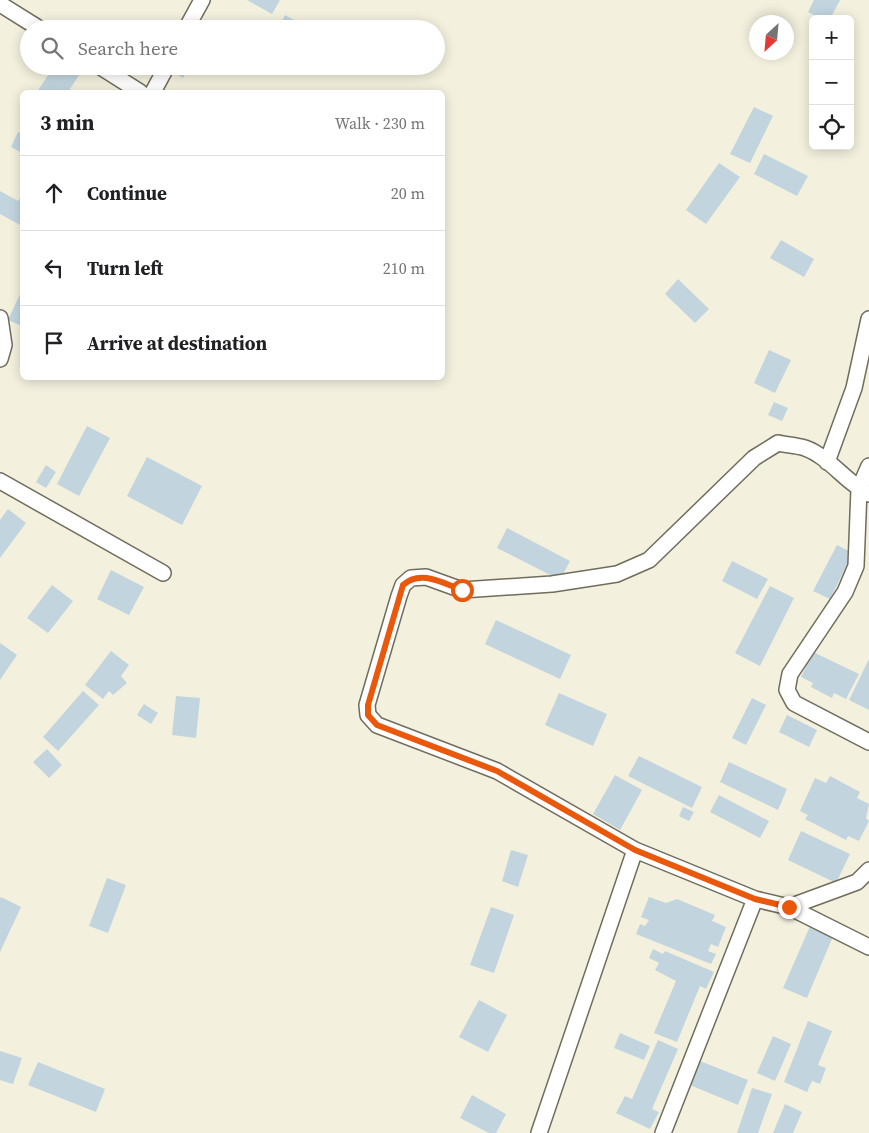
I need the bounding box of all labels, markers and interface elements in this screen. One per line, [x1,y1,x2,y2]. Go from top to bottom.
north arrow [749,15,794,60]
map controls [809,15,854,150]
button: + [809,15,854,60]
search box [20,20,445,75]
icon: search [38,34,66,62]
text: Search here [78,35,178,61]
button: − [809,60,854,105]
button: locate [809,105,854,150]
text: 3 min [40,108,95,137]
text: Walk · 230 m [335,112,425,134]
icon: ahead [40,179,68,207]
text: Continue [87,180,167,206]
text: 20 m [391,182,425,204]
icon: left [40,254,68,282]
text: Turn left [87,255,163,281]
text: 210 m [383,257,425,279]
icon: arrive [40,329,68,357]
text: Arrive at destination [87,330,267,356]
route start [451,579,474,602]
route end [778,896,801,919]

